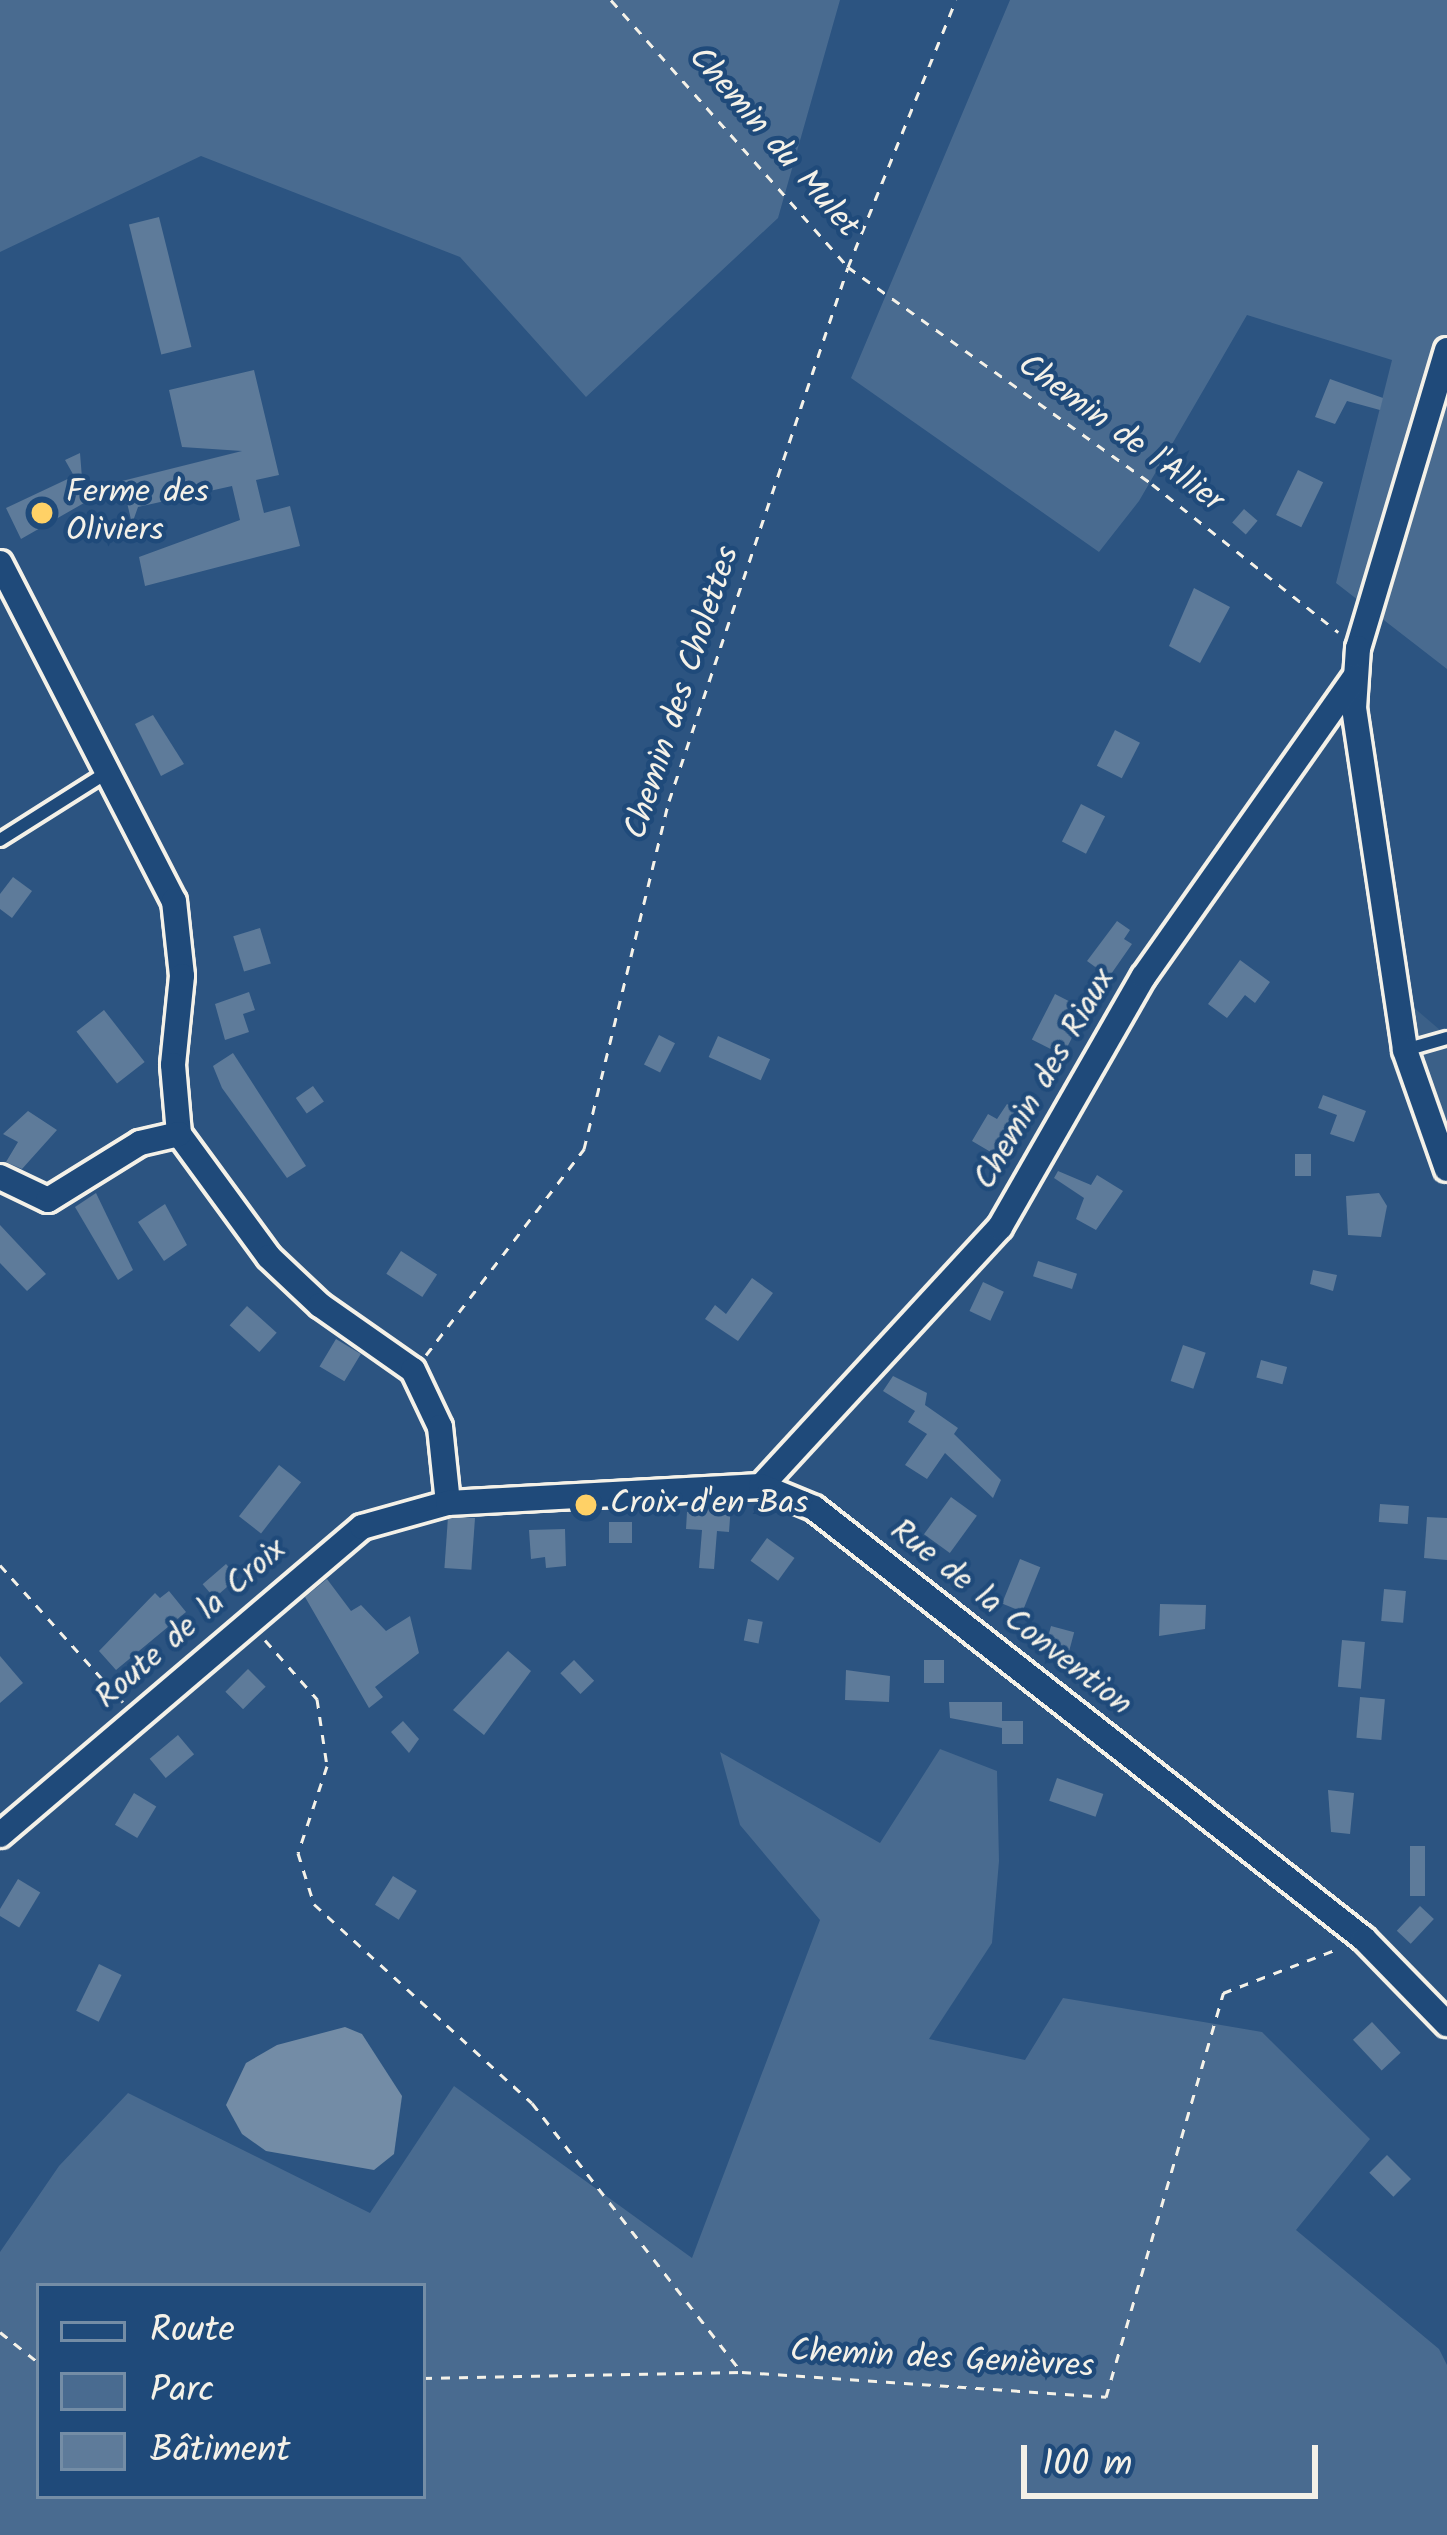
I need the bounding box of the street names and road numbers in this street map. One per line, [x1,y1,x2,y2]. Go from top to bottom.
street label: Chemin du Mulet [679,39,867,247]
street label: Chemin de l'Allier [1009,346,1231,522]
street label: Chemin des Cholettes [617,542,749,844]
street label: Chemin des Riaux [967,963,1125,1197]
street label: Rue de la Convention [881,1512,1139,1726]
street label: Route de la Croix [88,1531,296,1719]
street label: Chemin des Genièvres [789,2332,1095,2388]

